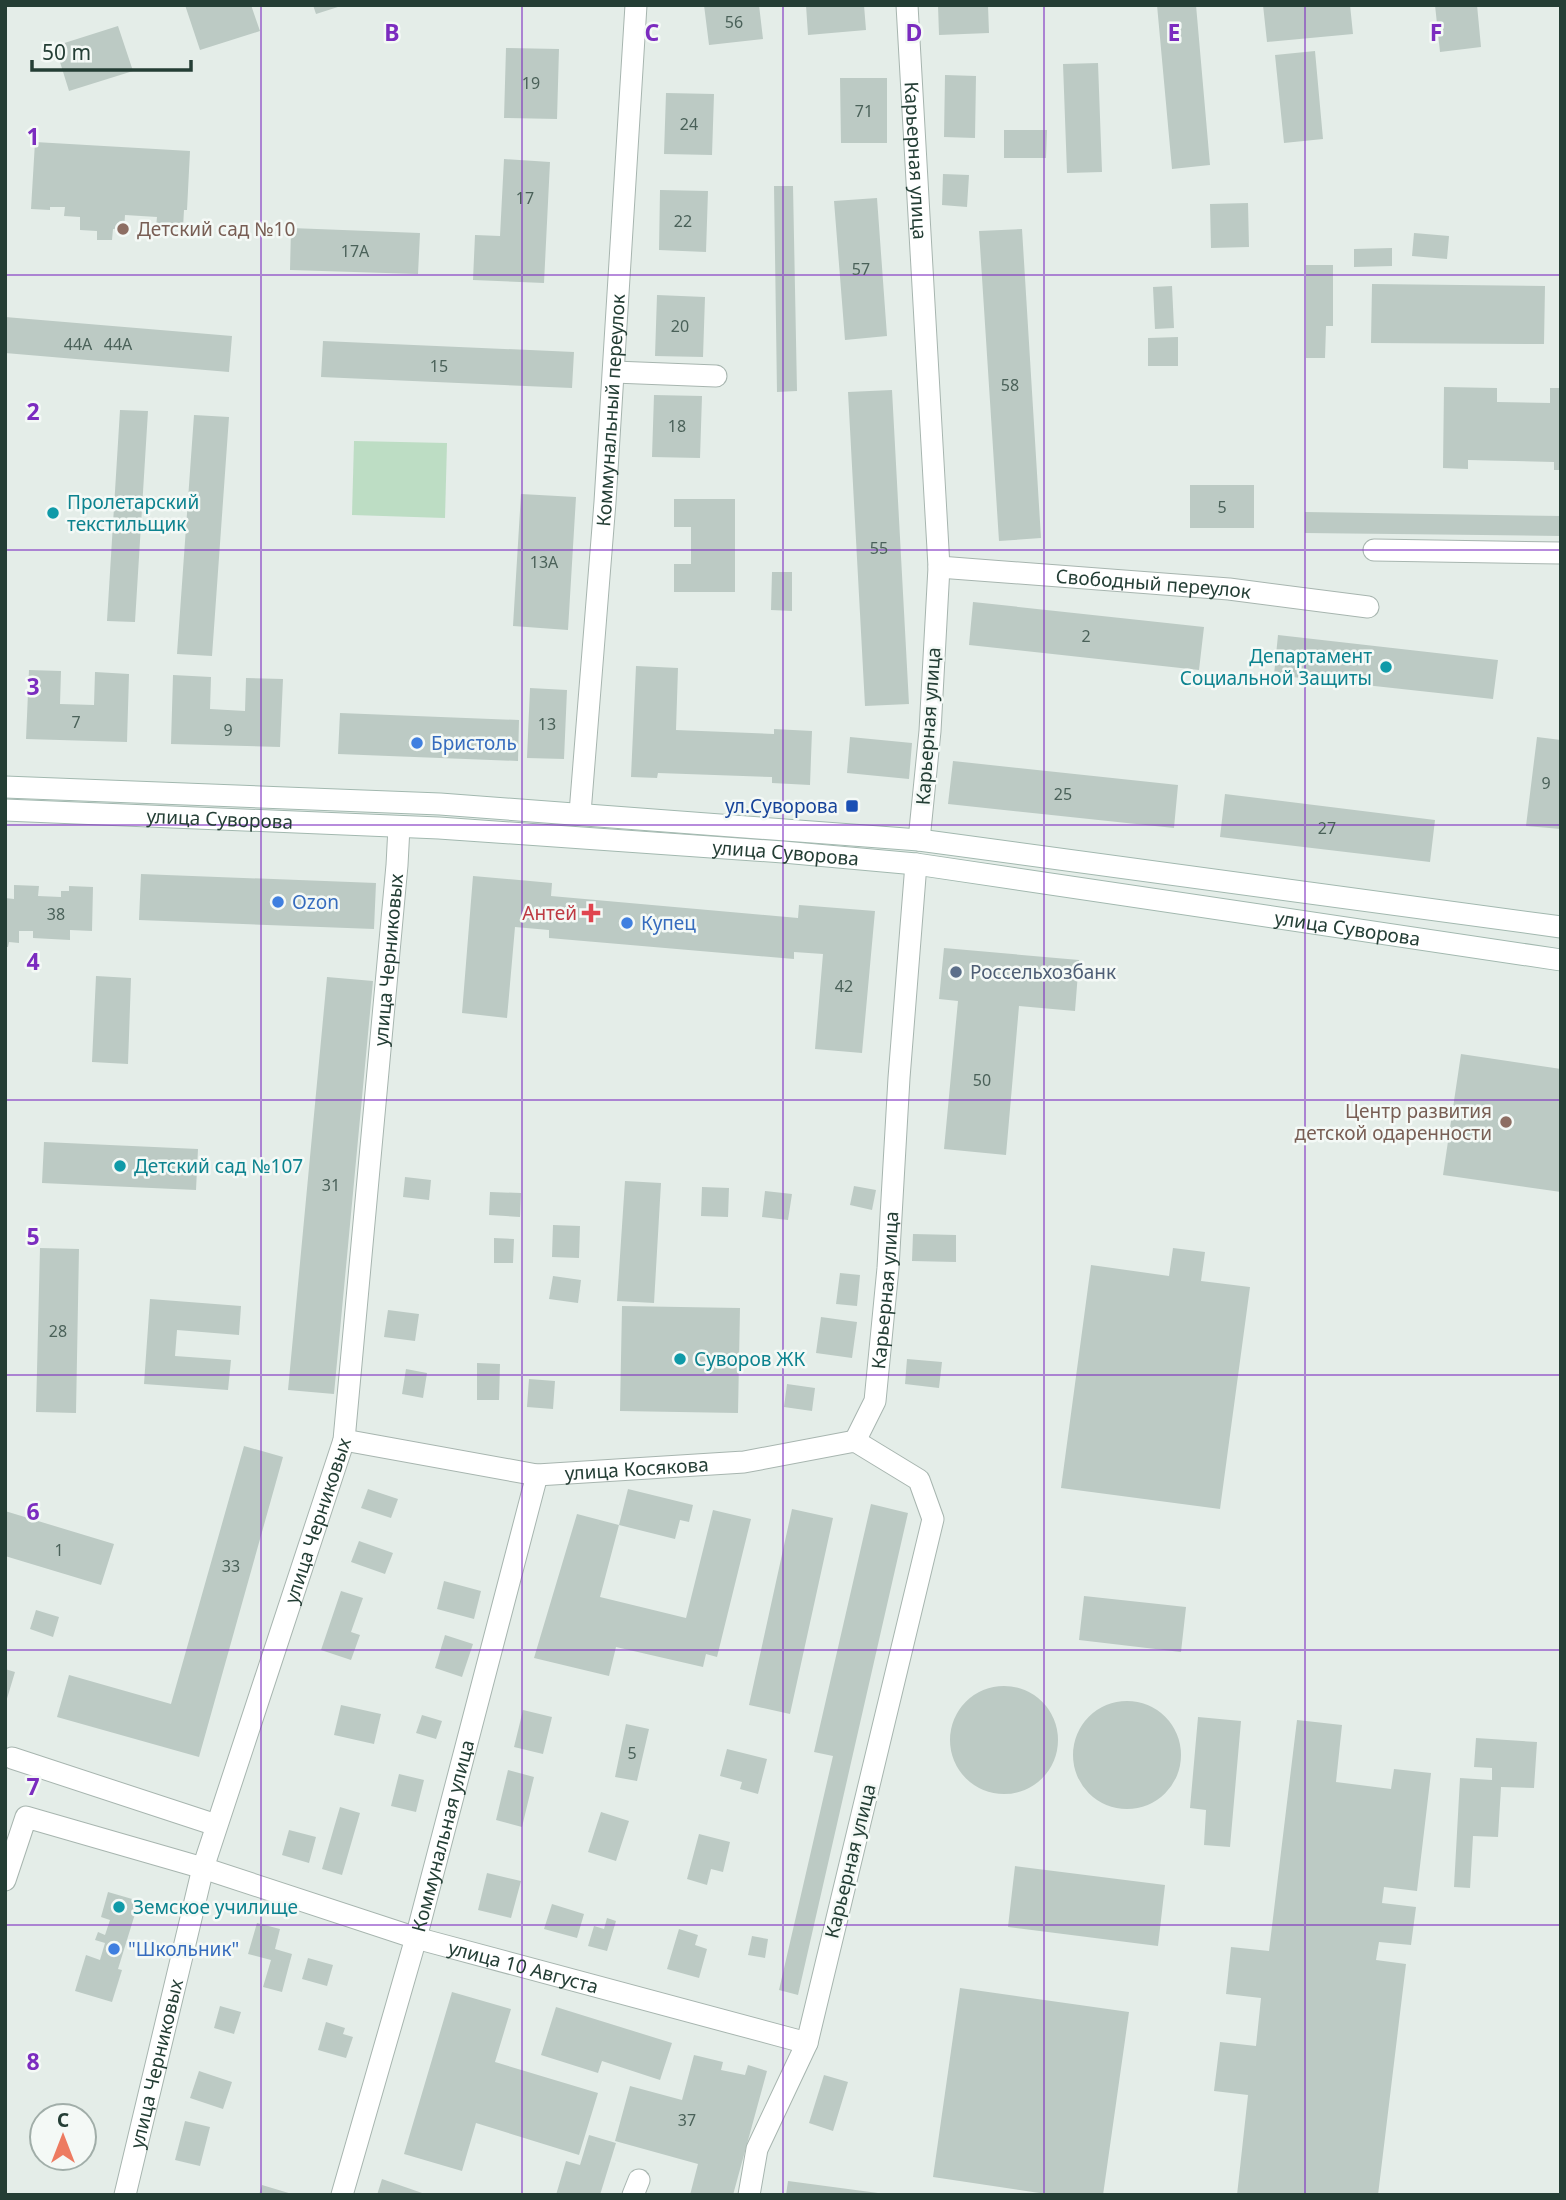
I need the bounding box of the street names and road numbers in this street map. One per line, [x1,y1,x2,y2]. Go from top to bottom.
street label: Карьерная улица [898,81,933,241]
street label: Коммунальный переулок [590,293,631,527]
street label: Свободный переулок [1055,563,1253,605]
street label: Карьерная улица [910,646,946,806]
street label: улица Суворова [146,803,294,835]
street label: улица Суворова [712,834,860,872]
street label: улица Черниковых [367,872,409,1047]
street label: улица Суворова [1273,905,1422,952]
street label: Карьерная улица [865,1211,904,1370]
street label: улица Черниковых [278,1434,357,1607]
street label: улица Косякова [564,1451,709,1486]
street label: Коммунальная улица [405,1737,480,1935]
street label: Карьерная улица [818,1781,882,1941]
street label: улица 10 Августа [445,1934,601,1999]
street label: улица Черниковых [124,1976,189,2151]

